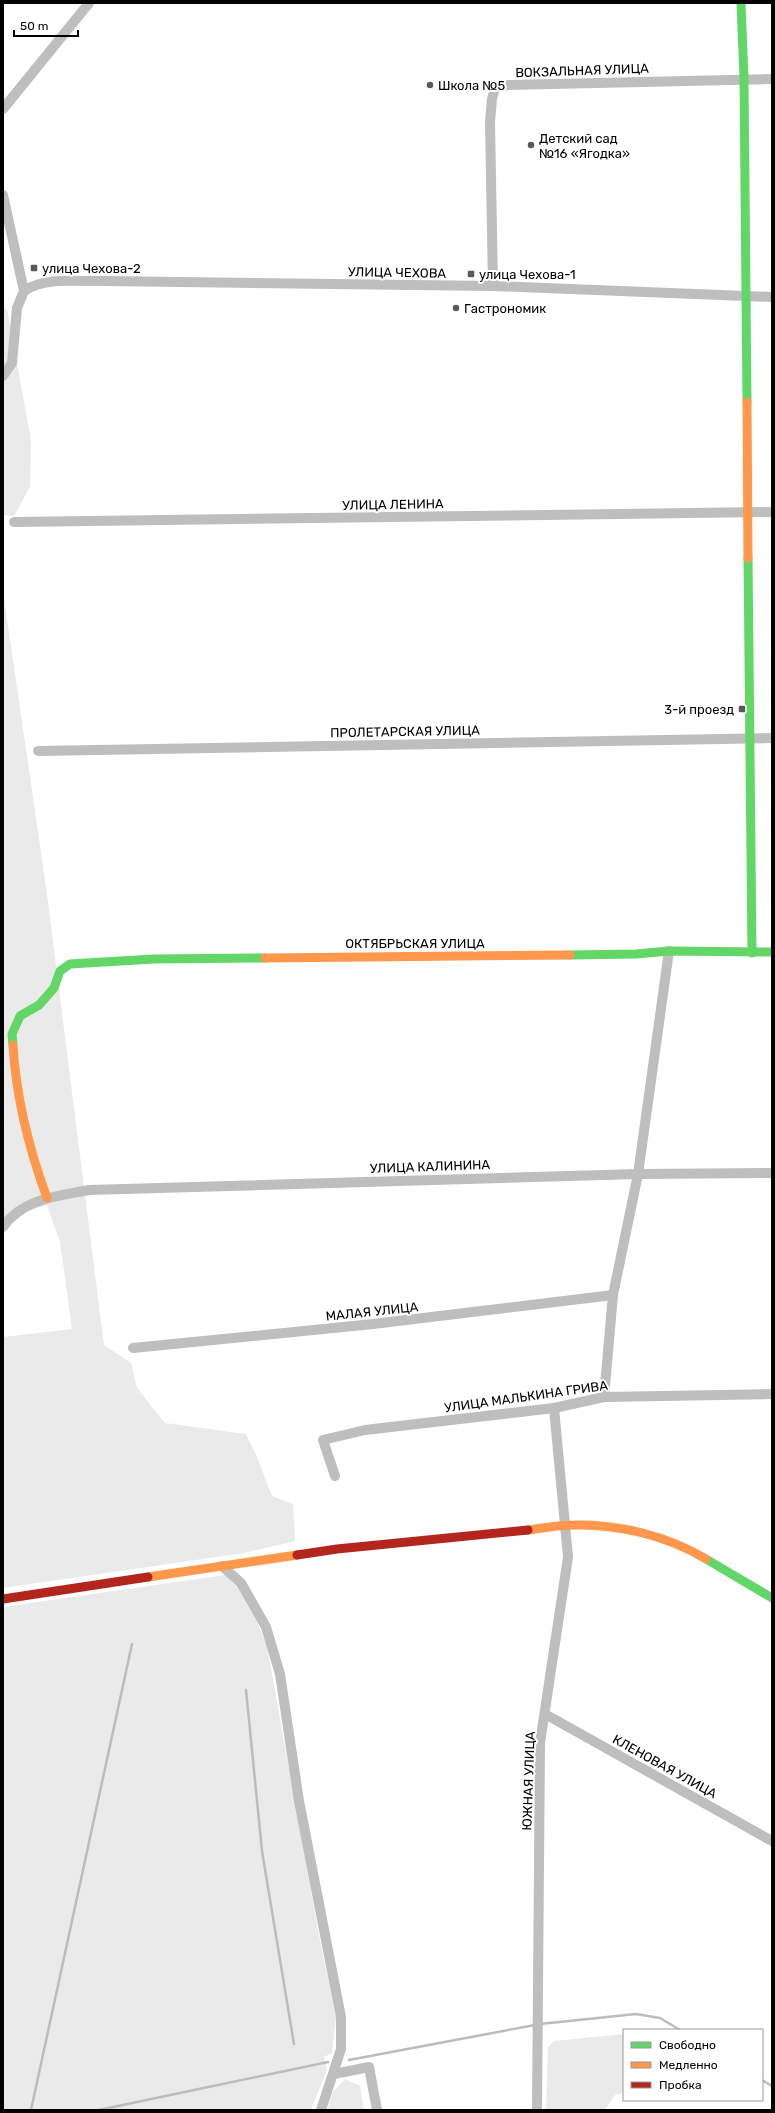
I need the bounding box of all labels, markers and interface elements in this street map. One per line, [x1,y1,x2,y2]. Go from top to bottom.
scale bar [14,12,78,38]
text: 50 m [20,19,48,33]
street label: ВОКЗАЛЬНАЯ УЛИЦА [515,61,649,80]
place label: Школа №5 [438,78,505,93]
marker: Школа №5 [425,80,435,90]
place label: Детский сад №16 «Ягодка» [539,131,630,161]
marker: Детский сад №16 «Ягодка» [526,140,536,150]
place label: улица Чехова-2 [42,261,141,276]
marker: улица Чехова-2 [29,263,39,273]
street label: УЛИЦА ЧЕХОВА [348,264,447,281]
place label: улица Чехова-1 [479,267,576,282]
marker: улица Чехова-1 [466,269,476,279]
place label: Гастрономик [464,301,546,316]
marker: Гастрономик [451,303,461,313]
street label: УЛИЦА ЛЕНИНА [342,496,444,513]
place label: 3-й проезд [664,702,734,717]
marker: 3-й проезд [737,704,747,714]
street label: ПРОЛЕТАРСКАЯ УЛИЦА [330,723,480,740]
street label: ОКТЯБРЬСКАЯ УЛИЦА [345,936,485,951]
street label: УЛИЦА КАЛИНИНА [370,1157,491,1176]
street label: МАЛАЯ УЛИЦА [325,1299,419,1324]
street label: УЛИЦА МАЛЬКИНА ГРИВА [443,1378,609,1415]
street label: ЮЖНАЯ УЛИЦА [519,1731,538,1831]
street label: КЛЕНОВАЯ УЛИЦА [610,1732,720,1801]
legend [623,2029,763,2101]
text: Свободно [659,2038,716,2052]
text: Медленно [659,2058,718,2072]
text: Пробка [659,2078,702,2092]

